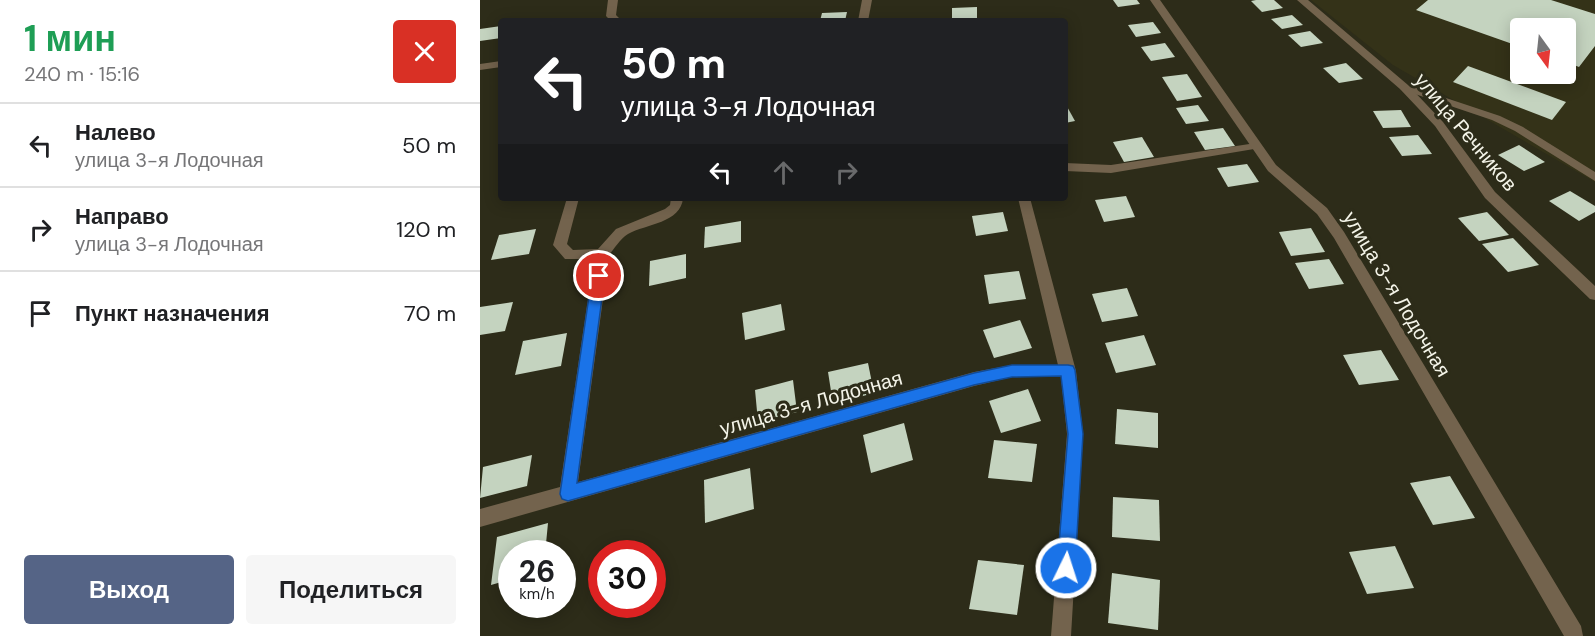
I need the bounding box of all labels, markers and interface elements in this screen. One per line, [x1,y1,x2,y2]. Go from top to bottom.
text: 1 мин [24,15,116,62]
north arrow [1510,18,1576,84]
map controls [1510,18,1576,84]
button: close [393,20,456,83]
text: 50 m [621,36,726,91]
icon: left [522,42,600,120]
text: 240 m · 15:16 [24,61,140,87]
street label: улица Речников [1409,67,1523,197]
text: улица 3-я Лодочная [621,89,876,124]
text: Налево [75,118,156,147]
icon: left [24,129,57,162]
text: 50 m [402,131,456,160]
text: улица 3-я Лодочная [75,147,264,173]
icon: left [704,156,737,189]
icon: ahead [767,156,800,189]
icon: right [830,156,863,189]
text: Направо [75,202,169,231]
street label: улица 3-я Лодочная [1337,206,1457,382]
icon: right [24,213,57,246]
text: 120 m [396,215,456,244]
text: улица 3-я Лодочная [75,231,264,257]
pin [573,250,624,301]
icon: arrive [582,259,615,292]
icon: arrive [24,297,57,330]
text: Пункт назначения [75,299,270,328]
text: 70 m [404,299,456,328]
street label: улица 3-я Лодочная [717,365,905,441]
position arrow [1034,536,1098,600]
speed limit sign: 30 [588,540,666,618]
text: 26 [519,552,555,591]
button: Выход [24,555,234,624]
button: Поделиться [246,555,456,624]
text: km/h [519,584,555,604]

